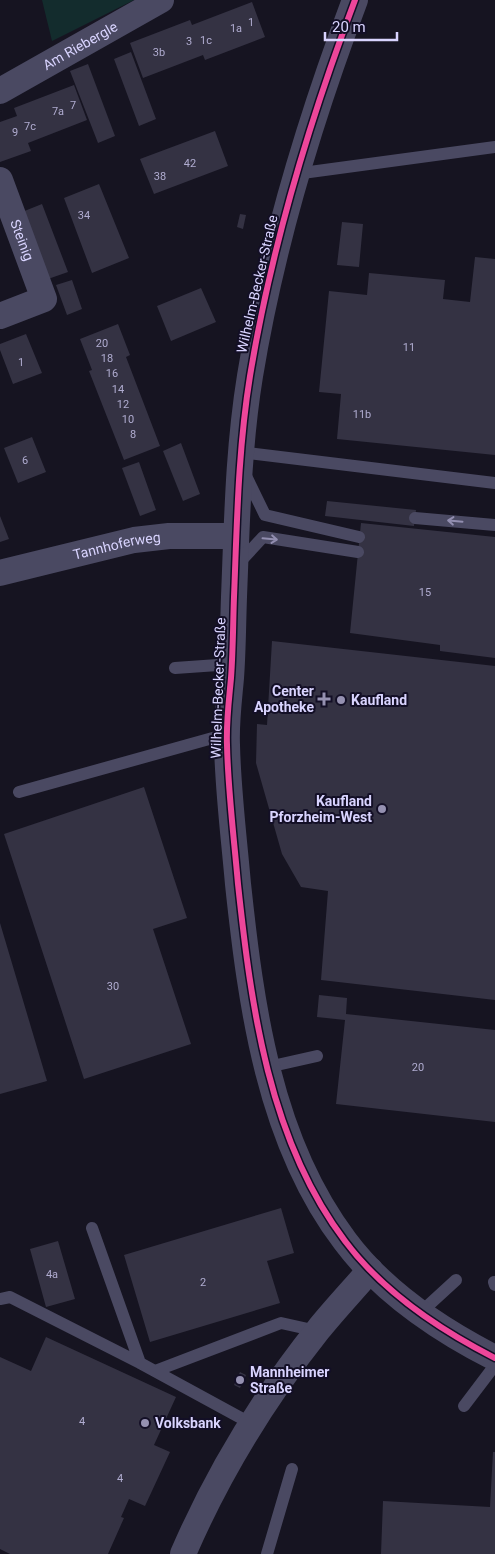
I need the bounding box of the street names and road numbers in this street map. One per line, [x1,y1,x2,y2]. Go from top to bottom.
street label: Am Riebergle [40,18,120,73]
street label: Wilhelm-Becker-Straße [233,213,281,355]
street label: Steinig [7,217,37,263]
street label: Tannhoferweg [71,529,161,563]
street label: Wilhelm-Becker-Straße [208,617,228,759]

